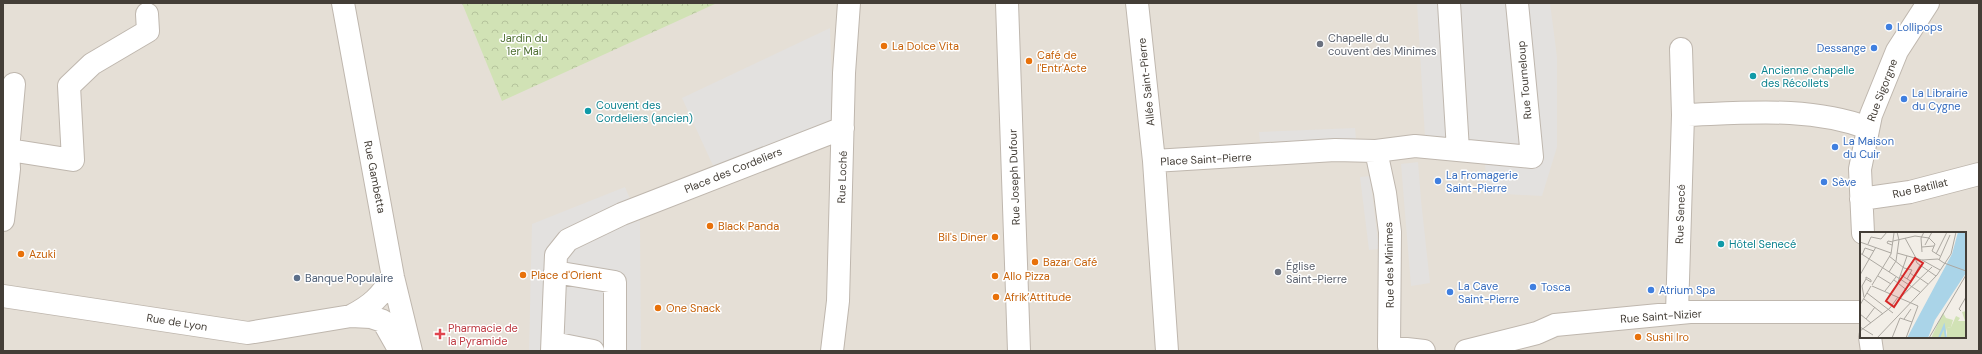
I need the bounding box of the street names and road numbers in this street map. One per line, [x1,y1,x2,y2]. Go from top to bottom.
street label: Allée Saint-Pierre [1134,37,1158,127]
street label: Rue Tourneloup [1514,40,1534,120]
street label: Rue Sigorgne [1864,57,1900,123]
street label: Rue Joseph Dufour [1005,129,1023,225]
street label: Rue Gambetta [361,139,389,215]
street label: Place des Cordeliers [682,144,784,196]
street label: Rue Loché [834,150,850,204]
street label: Place Saint-Pierre [1160,150,1252,168]
street label: Rue Batillat [1891,175,1949,201]
street label: Rue Senecé [1672,184,1688,244]
street label: Rue des Minimes [1381,222,1397,308]
street label: Rue Saint-Nizier [1620,306,1702,326]
street label: Rue de Lyon [145,310,209,334]

